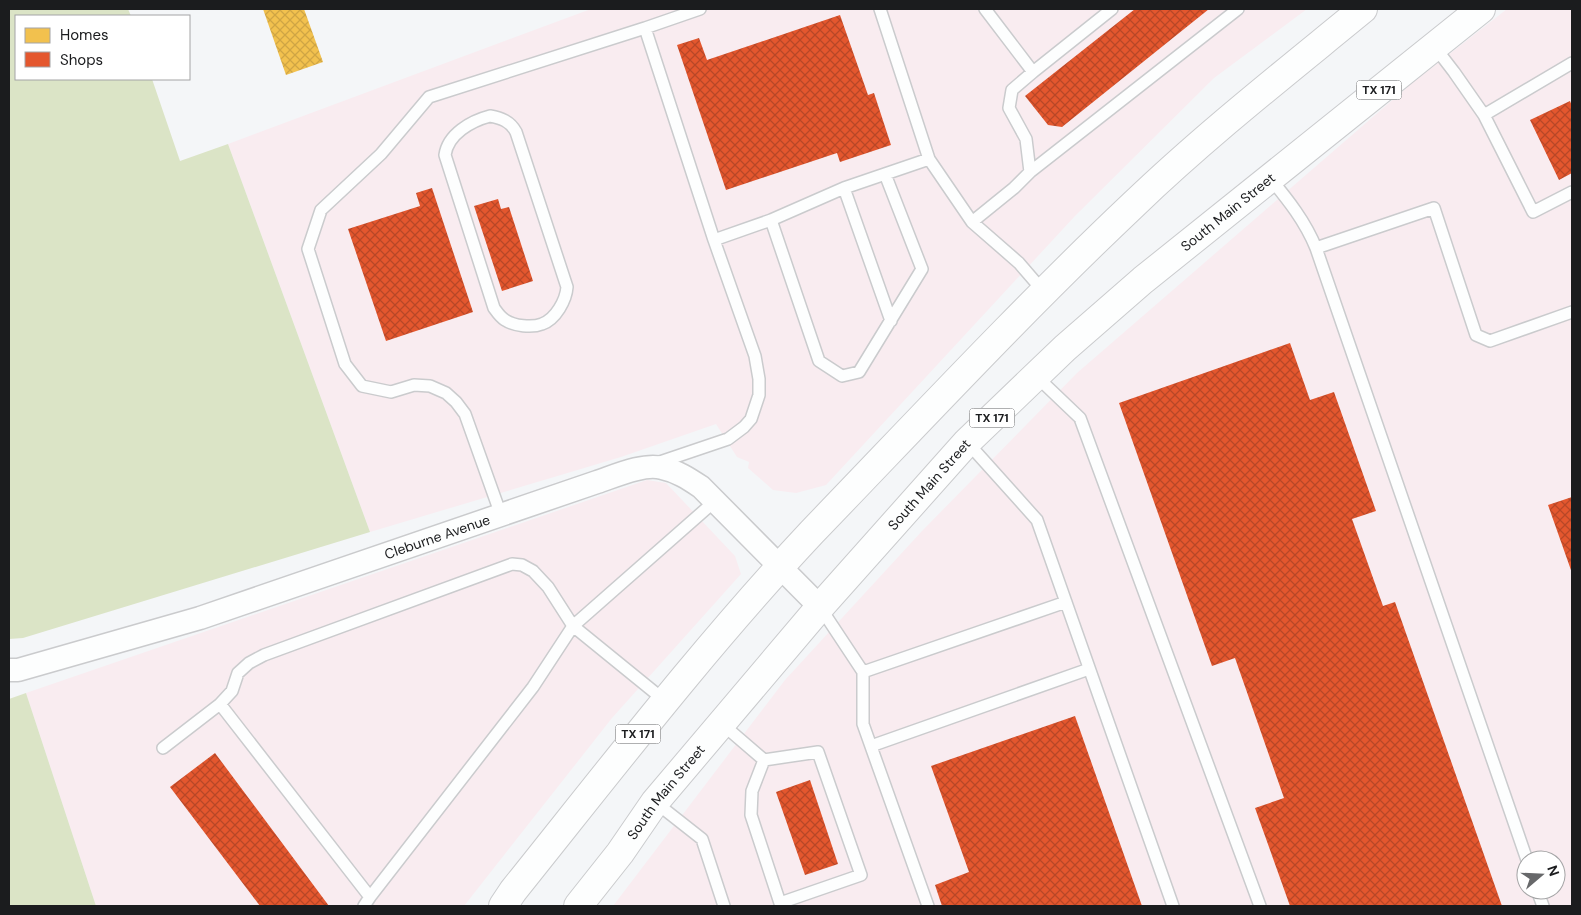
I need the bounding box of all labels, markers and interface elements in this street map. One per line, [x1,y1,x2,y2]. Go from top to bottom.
legend [15,15,190,80]
text: Homes [60,25,109,45]
text: Shops [60,50,103,70]
road number: TX 171 [1356,80,1402,100]
street label: South Main Street [1177,169,1279,255]
road number: TX 171 [970,408,1014,428]
street label: South Main Street [884,435,974,534]
street label: Cleburne Avenue [382,510,492,563]
road number: TX 171 [616,724,660,744]
street label: South Main Street [623,741,709,843]
north arrow [1516,850,1566,900]
text: N [1543,863,1563,879]

